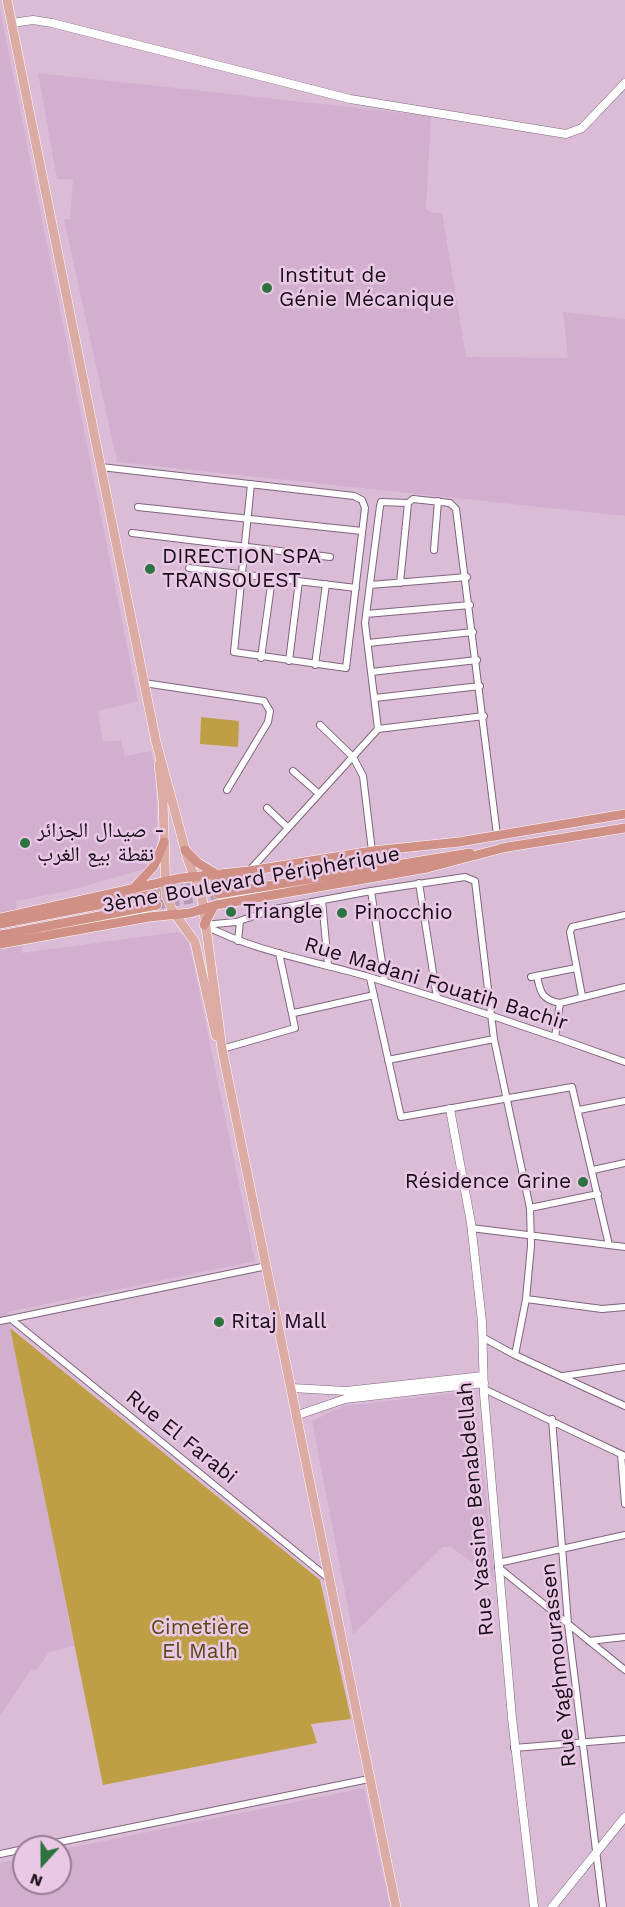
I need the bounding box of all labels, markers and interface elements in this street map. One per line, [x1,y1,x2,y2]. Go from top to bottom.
place label: Institut de Génie Mécanique [279,263,455,313]
marker: Institut de Génie Mécanique [260,281,274,295]
place label: DIRECTION SPA TRANSOUEST [162,544,321,594]
marker: DIRECTION SPA TRANSOUEST [143,562,157,576]
place label: صيدال الجزائر - نقطة بيع الغرب [37,818,165,868]
marker: صيدال الجزائر - نقطة بيع الغرب [18,836,32,850]
street label: 3ème Boulevard Périphérique [100,841,402,919]
place label: Triangle [243,899,323,925]
place label: Pinocchio [354,900,453,926]
marker: Triangle [224,905,238,919]
marker: Pinocchio [335,906,349,920]
street label: Rue Madani Fouatih Bachir [301,932,571,1036]
place label: Résidence Grine [405,1169,571,1195]
marker: Résidence Grine [576,1175,590,1189]
place label: Ritaj Mall [231,1309,326,1335]
marker: Ritaj Mall [212,1315,226,1329]
street label: Rue Yassine Benabdellah [452,1381,500,1637]
street label: Rue El Farabi [120,1385,242,1489]
street label: Rue Yaghmourassen [536,1562,582,1768]
park label: Cimetière El Malh [151,1615,249,1665]
north arrow [12,1835,72,1895]
text: N [27,1869,45,1891]

